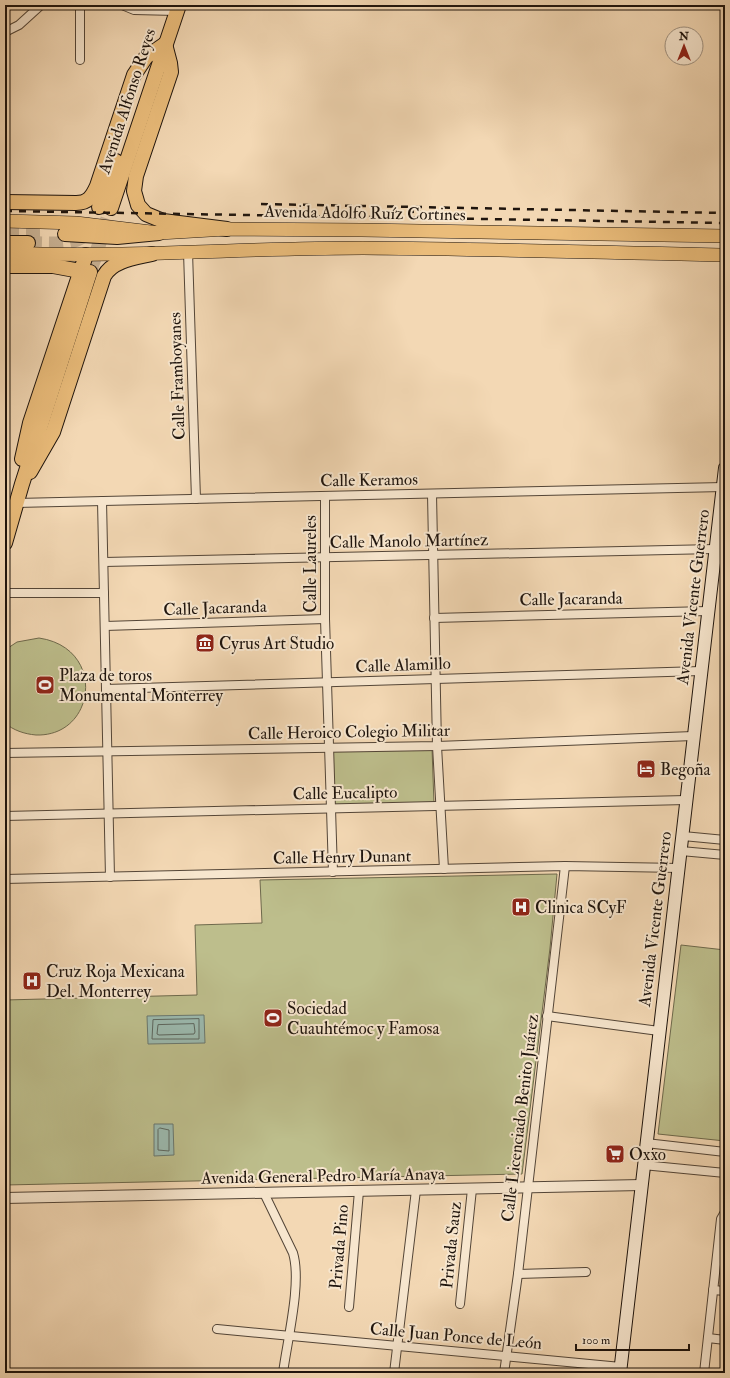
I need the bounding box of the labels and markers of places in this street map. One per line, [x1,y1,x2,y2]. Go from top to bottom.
museum icon: Cyrus Art Studio [194,632,216,654]
place label: Cyrus Art Studio [219,633,334,655]
place label: Plaza de toros Monumental Monterrey [59,665,223,707]
sports icon: Plaza de toros Monumental Monterrey [34,674,56,696]
hotel icon: Begoña [635,758,657,780]
place label: Begoña [660,759,712,780]
hospital icon: Clinica SCyF [510,896,532,918]
place label: Clinica SCyF [535,897,627,919]
place label: Cruz Roja Mexicana Del. Monterrey [46,961,186,1003]
hospital icon: Cruz Roja Mexicana Del. Monterrey [21,970,43,992]
place label: Sociedad Cuauhtémoc y Famosa [287,998,440,1040]
sports icon: Sociedad Cuauhtémoc y Famosa [262,1007,284,1029]
supermarket icon: Oxxo [604,1143,626,1165]
place label: Oxxo [629,1144,666,1165]

